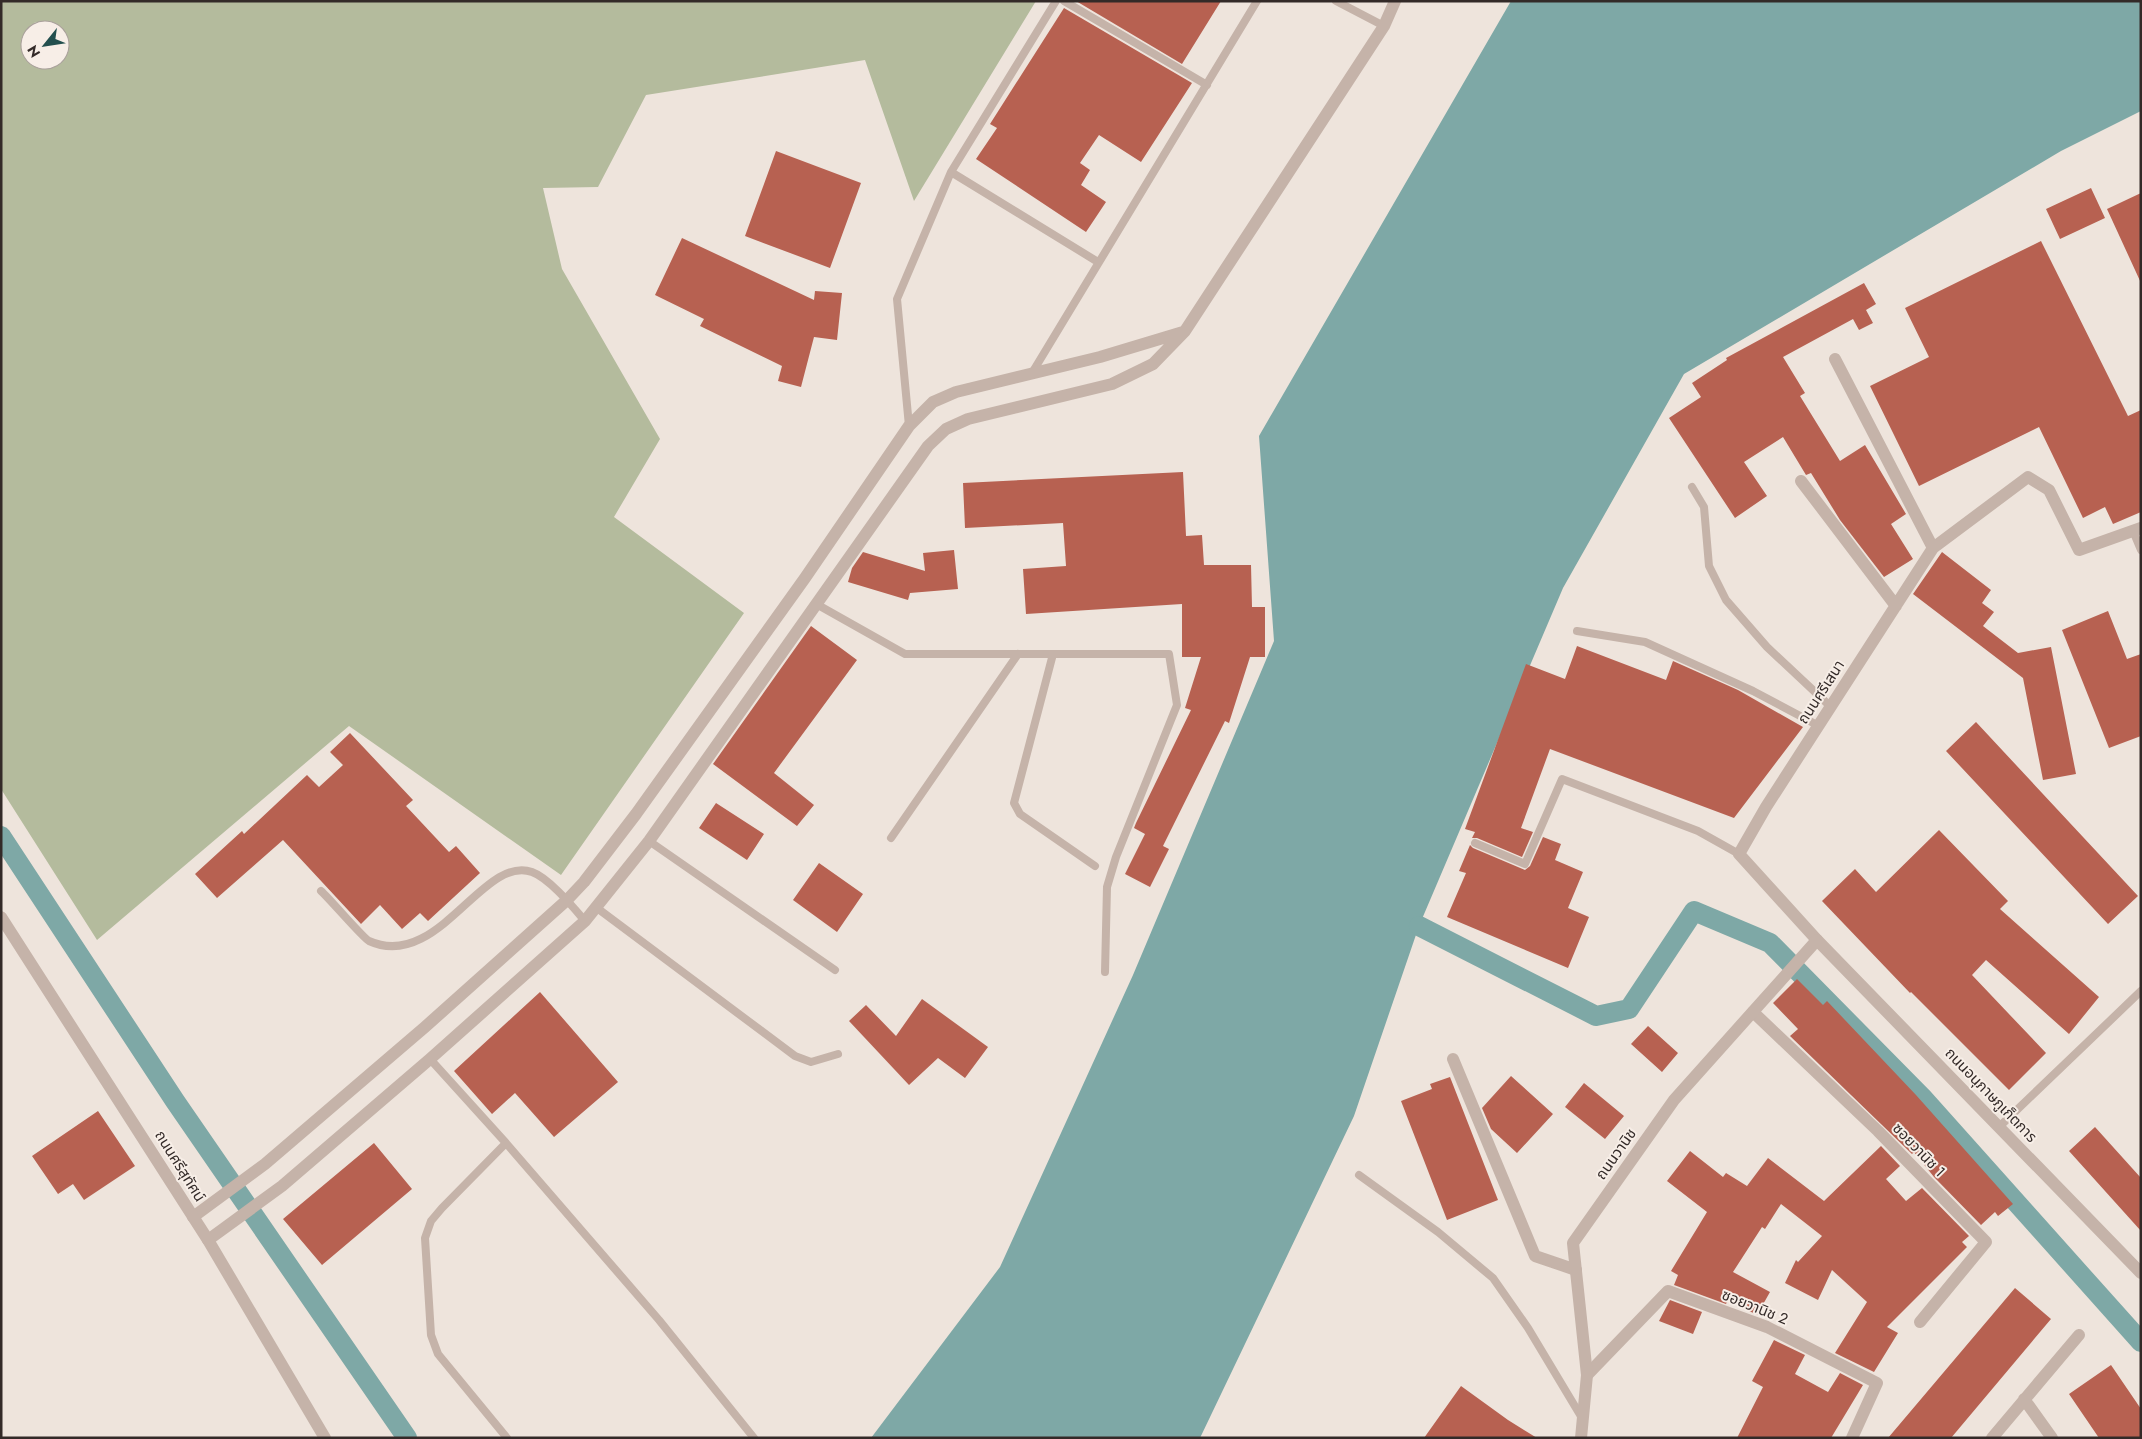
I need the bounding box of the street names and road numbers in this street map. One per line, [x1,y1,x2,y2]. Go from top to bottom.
street label: ถนนศรีเสนา [1792,656,1850,728]
street label: ถนนอนุภาษภูเก็ตการ [1940,1043,2042,1147]
street label: ซอยวานิช 1 [1887,1118,1951,1182]
street label: ถนนวานิช [1590,1124,1642,1184]
street label: ถนนศรีสุทัศน์ [149,1126,211,1206]
street label: ซอยวานิช 2 [1719,1284,1791,1330]

